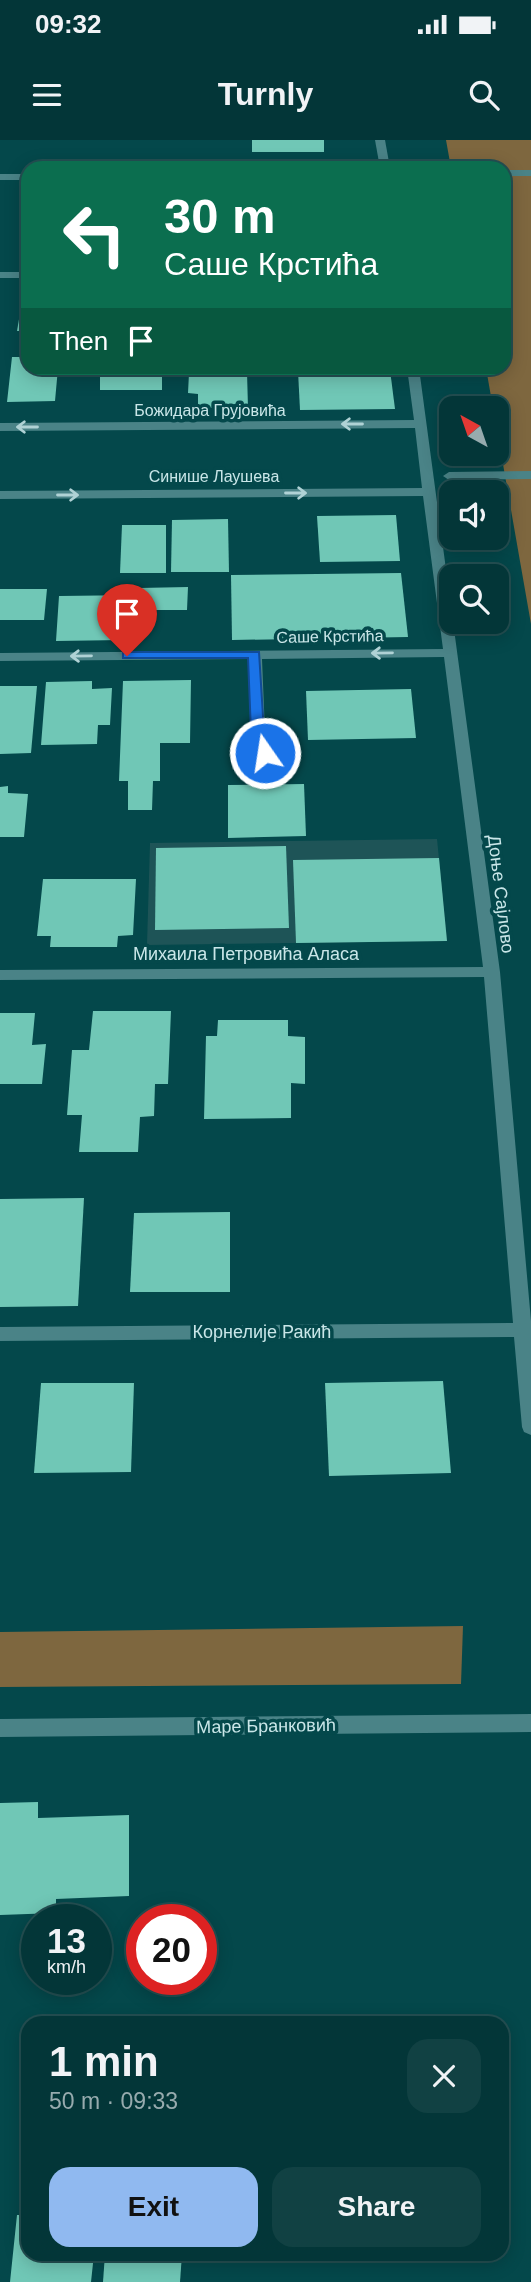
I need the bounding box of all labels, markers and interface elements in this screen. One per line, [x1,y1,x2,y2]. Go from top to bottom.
text: 09:32 [35,9,102,39]
icon: menu [28,76,66,114]
text: Turnly [218,76,313,112]
icon: search [465,76,503,114]
icon: left [49,189,140,280]
text: 30 m [164,189,276,243]
text: Саше Крстића [164,246,378,282]
icon: arrive [122,322,160,360]
text: Then [49,326,108,356]
north arrow [439,396,509,466]
map controls [439,396,509,634]
street label: Божидара Грујовића [134,402,286,419]
one-way arrow [341,417,364,431]
one-way arrow [16,420,39,434]
street label: Синише Лаушева [149,468,279,485]
button: sound [439,480,509,550]
one-way arrow [284,486,307,500]
one-way arrow [56,488,79,501]
button: search [439,564,509,634]
pin [97,584,157,656]
icon: arrive [108,595,146,633]
street label: Саше Крстића [276,627,384,646]
one-way arrow [371,646,394,660]
one-way arrow [70,649,93,663]
position arrow [228,716,302,790]
street label: Доње Сајлово [484,834,518,954]
street label: Михаила Петровића Аласа [133,944,360,964]
street label: Корнелије Ракић [193,1322,331,1342]
street label: Маре Бранковић [196,1715,336,1737]
speed limit sign: 20 [126,1904,217,1995]
text: 13 [47,1921,86,1960]
text: km/h [47,1957,86,1977]
text: 1 min [49,2038,159,2085]
button: close [407,2039,481,2113]
text: 50 m · 09:33 [49,2088,178,2114]
button: Exit [49,2167,258,2247]
button: Share [272,2167,481,2247]

